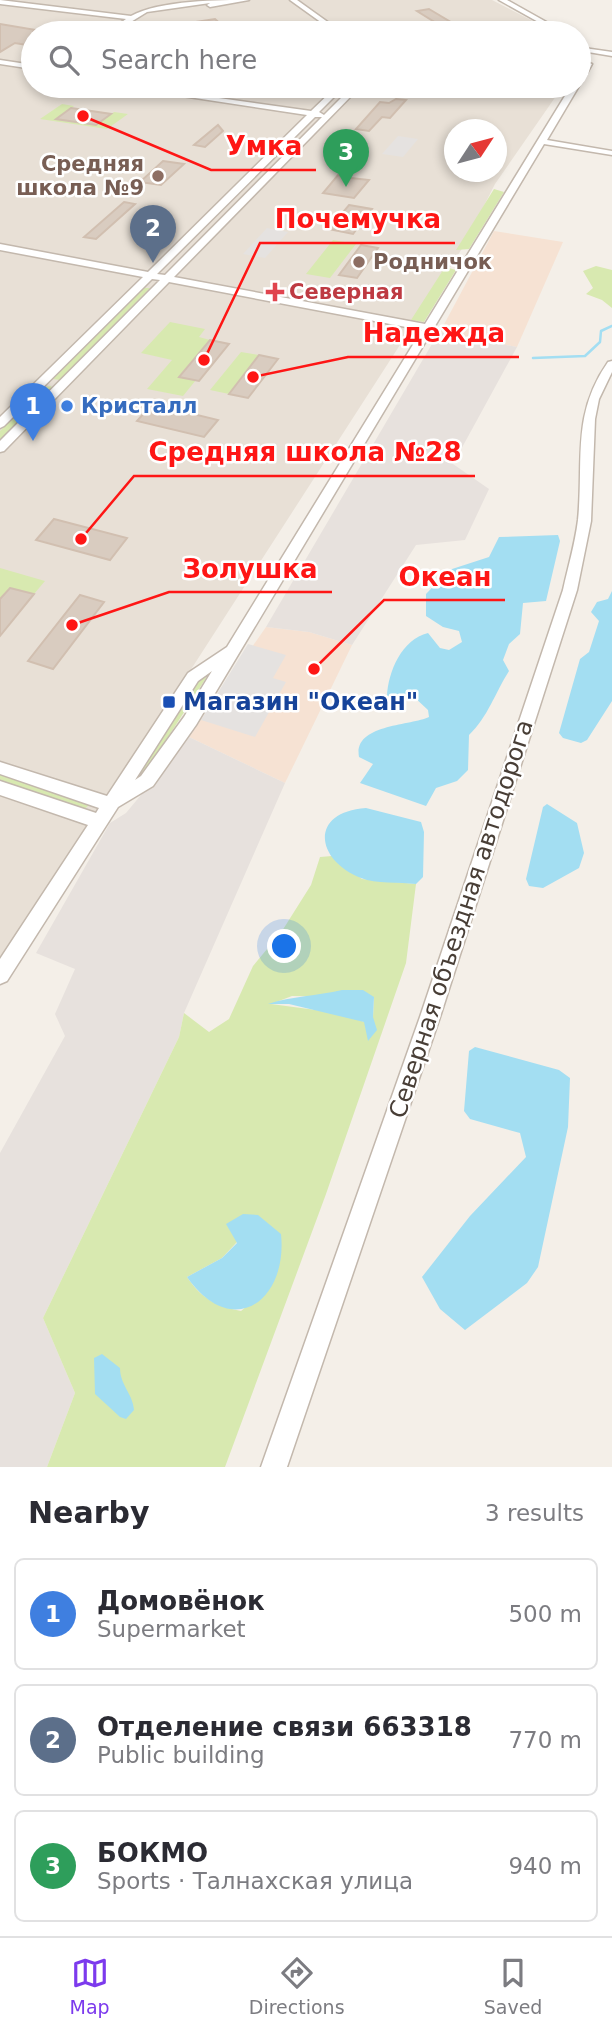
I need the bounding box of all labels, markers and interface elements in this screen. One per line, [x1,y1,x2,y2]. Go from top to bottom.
search box [21,21,591,98]
icon: search [45,41,83,79]
text: Search here [101,45,257,75]
north arrow [444,119,507,182]
callout: Умка [211,123,316,170]
pin: 3 [323,129,369,187]
text: Умка [226,131,302,161]
place label: Средняя школа №9 [16,152,144,200]
marker: Средняя школа №9 [150,168,166,184]
callout: Почемучка [260,196,455,243]
text: Почемучка [275,204,441,234]
pin: 2 [130,205,176,263]
place label: Родничок [373,250,492,274]
marker: Родничок [351,254,367,270]
place label: Северная [289,280,403,304]
marker: Северная [267,284,283,300]
callout: Надежда [348,310,519,357]
text: Надежда [363,318,505,348]
pin: 1 [10,383,56,441]
place label: Кристалл [81,394,197,418]
marker: Кристалл [59,398,75,414]
callout: Средняя школа №28 [134,429,475,476]
text: Средняя школа №28 [149,437,461,467]
callout: Золушка [169,545,332,592]
callout: Океан [384,553,505,600]
text: Золушка [182,554,318,584]
text: Океан [399,562,491,592]
place label: Магазин "Океан" [183,688,418,716]
marker: Магазин "Океан" [161,694,177,710]
street label: Северная объездная автодорога [383,716,539,1122]
your location [267,929,301,963]
text: Nearby [28,1495,150,1530]
text: 3 results [485,1500,584,1526]
text: Домовёнок [97,1586,265,1616]
text: 1 [45,1601,61,1627]
text: 500 m [508,1601,582,1627]
text: Supermarket [97,1616,246,1642]
text: Отделение связи 663318 [97,1712,472,1742]
text: 2 [45,1727,61,1753]
text: 770 m [508,1727,582,1753]
text: Public building [97,1742,265,1768]
text: БОКМО [97,1838,208,1868]
text: 3 [45,1853,61,1879]
text: 940 m [508,1853,582,1879]
text: Sports · Талнахская улица [97,1868,413,1894]
tab: Map [70,1954,110,2018]
tab: Directions [249,1954,345,2018]
tab: Saved [484,1954,542,2018]

